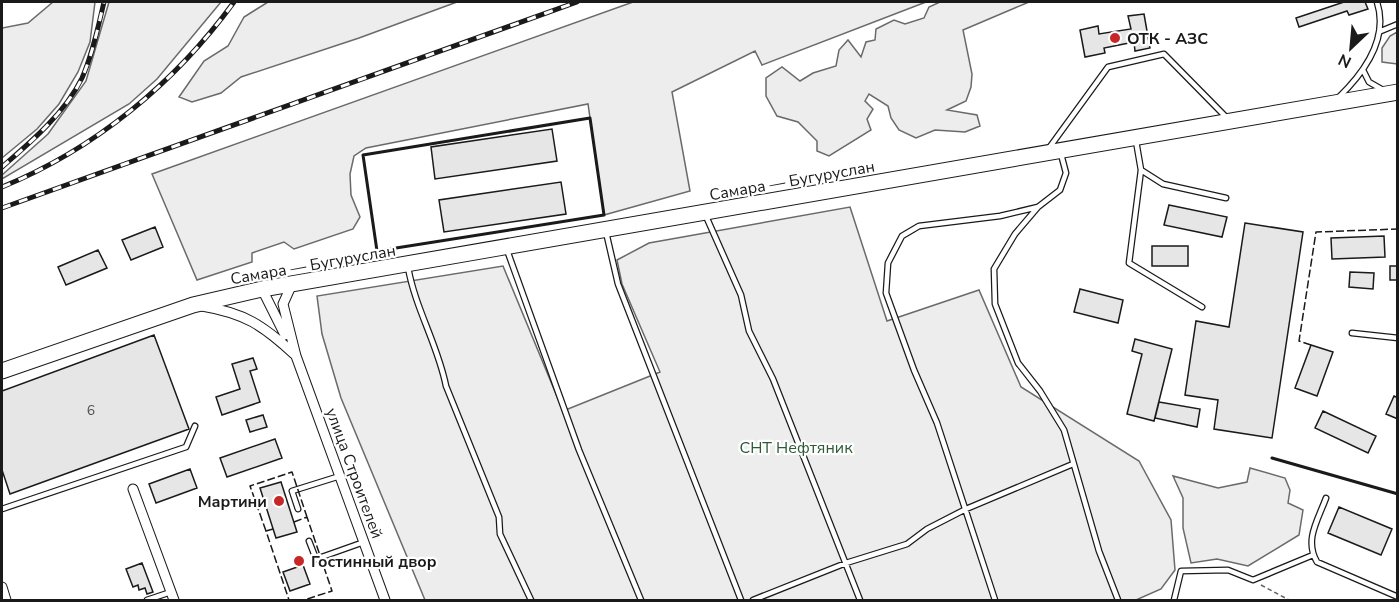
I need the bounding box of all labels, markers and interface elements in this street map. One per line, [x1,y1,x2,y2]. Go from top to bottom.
north arrow [1321,18,1381,78]
place label: ОТК - АЗС [1127,28,1208,50]
marker: ОТК - АЗС [1108,31,1122,45]
text: N [1335,48,1355,73]
street label: Самара — Бугуруслан [708,156,877,206]
street label: Самара — Бугуруслан [229,240,398,290]
house number: 6 [87,401,95,420]
street label: улица Строителей [320,405,388,542]
park label: СНТ Нефтяник [739,437,853,459]
place label: Мартини [198,491,267,513]
marker: Мартини [272,494,286,508]
place label: Гостинный двор [311,551,437,573]
marker: Гостинный двор [292,554,306,568]

